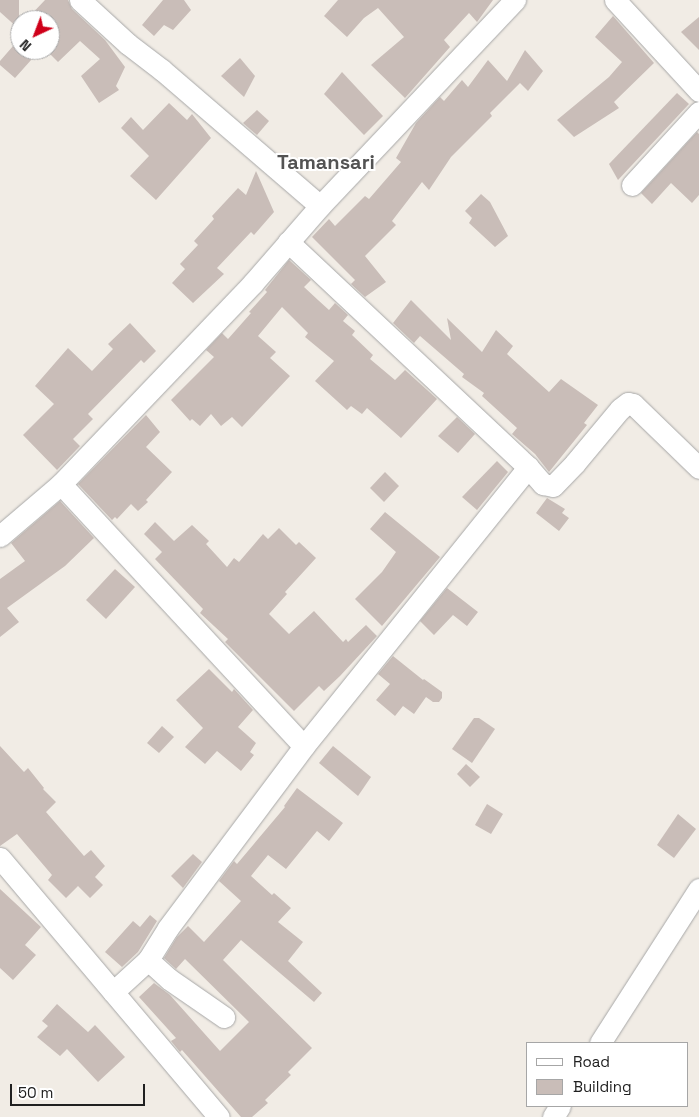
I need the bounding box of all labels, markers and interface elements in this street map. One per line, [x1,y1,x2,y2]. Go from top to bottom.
north arrow [10,10,60,60]
text: N [16,35,35,55]
district label: Tamansari [277,150,375,174]
legend [526,1042,689,1107]
text: Road [573,1052,610,1071]
scale bar [12,1074,148,1106]
text: Building [573,1077,632,1096]
text: 50 m [18,1083,53,1102]

